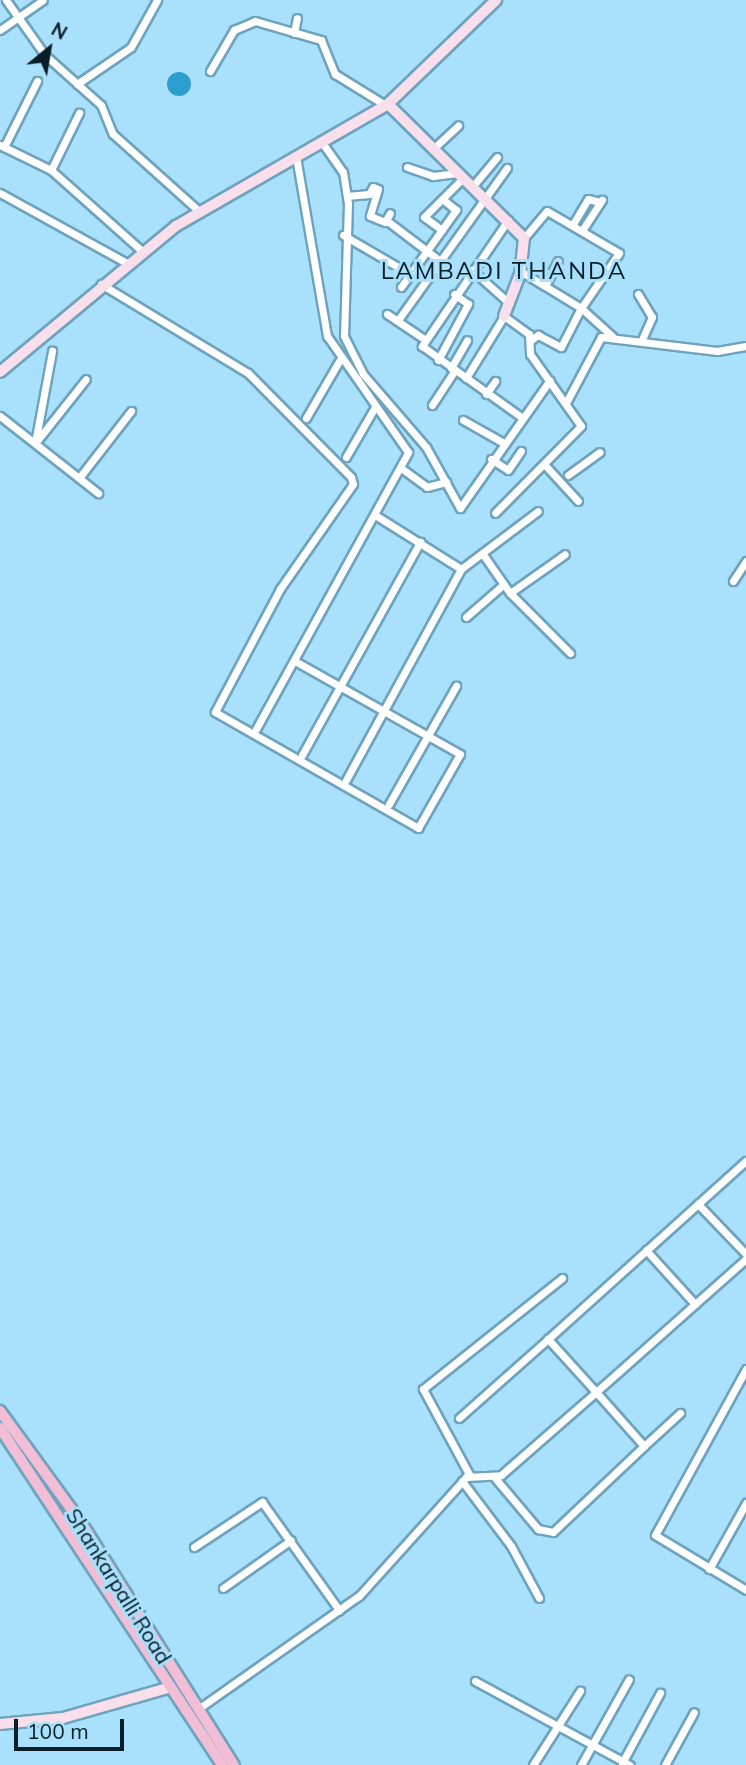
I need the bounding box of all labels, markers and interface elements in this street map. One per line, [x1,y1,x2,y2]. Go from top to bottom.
north arrow [14,14,84,84]
text: N [47,17,72,45]
district label: LAMBADI THANDA [382,257,626,285]
street label: Shankarpalli Road [61,1504,177,1668]
scale bar [18,1706,128,1750]
text: 100 m [27,1718,89,1744]

